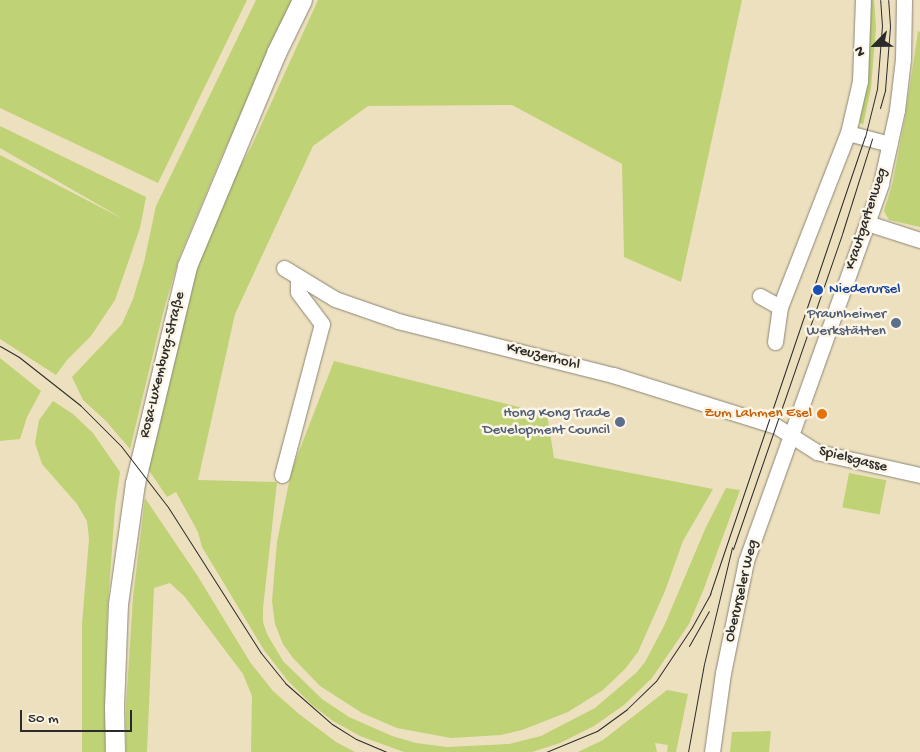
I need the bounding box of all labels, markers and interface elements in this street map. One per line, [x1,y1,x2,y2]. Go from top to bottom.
north arrow [850,20,900,70]
text: N [851,44,870,59]
street label: Krautgartenweg [842,166,892,272]
place label: Niederursel [829,281,901,299]
marker: Niederursel [811,283,825,297]
street label: Rosa-Luxemburg-Straße [136,290,190,440]
place label: Praunheimer Werkstätten [806,305,886,340]
marker: Praunheimer Werkstätten [890,317,902,329]
street label: Kreuzerhohl [504,339,582,375]
place label: Hong Kong Trade Development Council [483,404,610,439]
place label: Zum Lahmen Esel [704,405,812,423]
marker: Zum Lahmen Esel [816,408,828,420]
marker: Hong Kong Trade Development Council [614,416,626,428]
street label: Spielsgasse [817,443,889,477]
street label: Oberurseler Weg [721,538,763,644]
scale bar [22,700,135,732]
text: 50 m [28,710,59,728]

